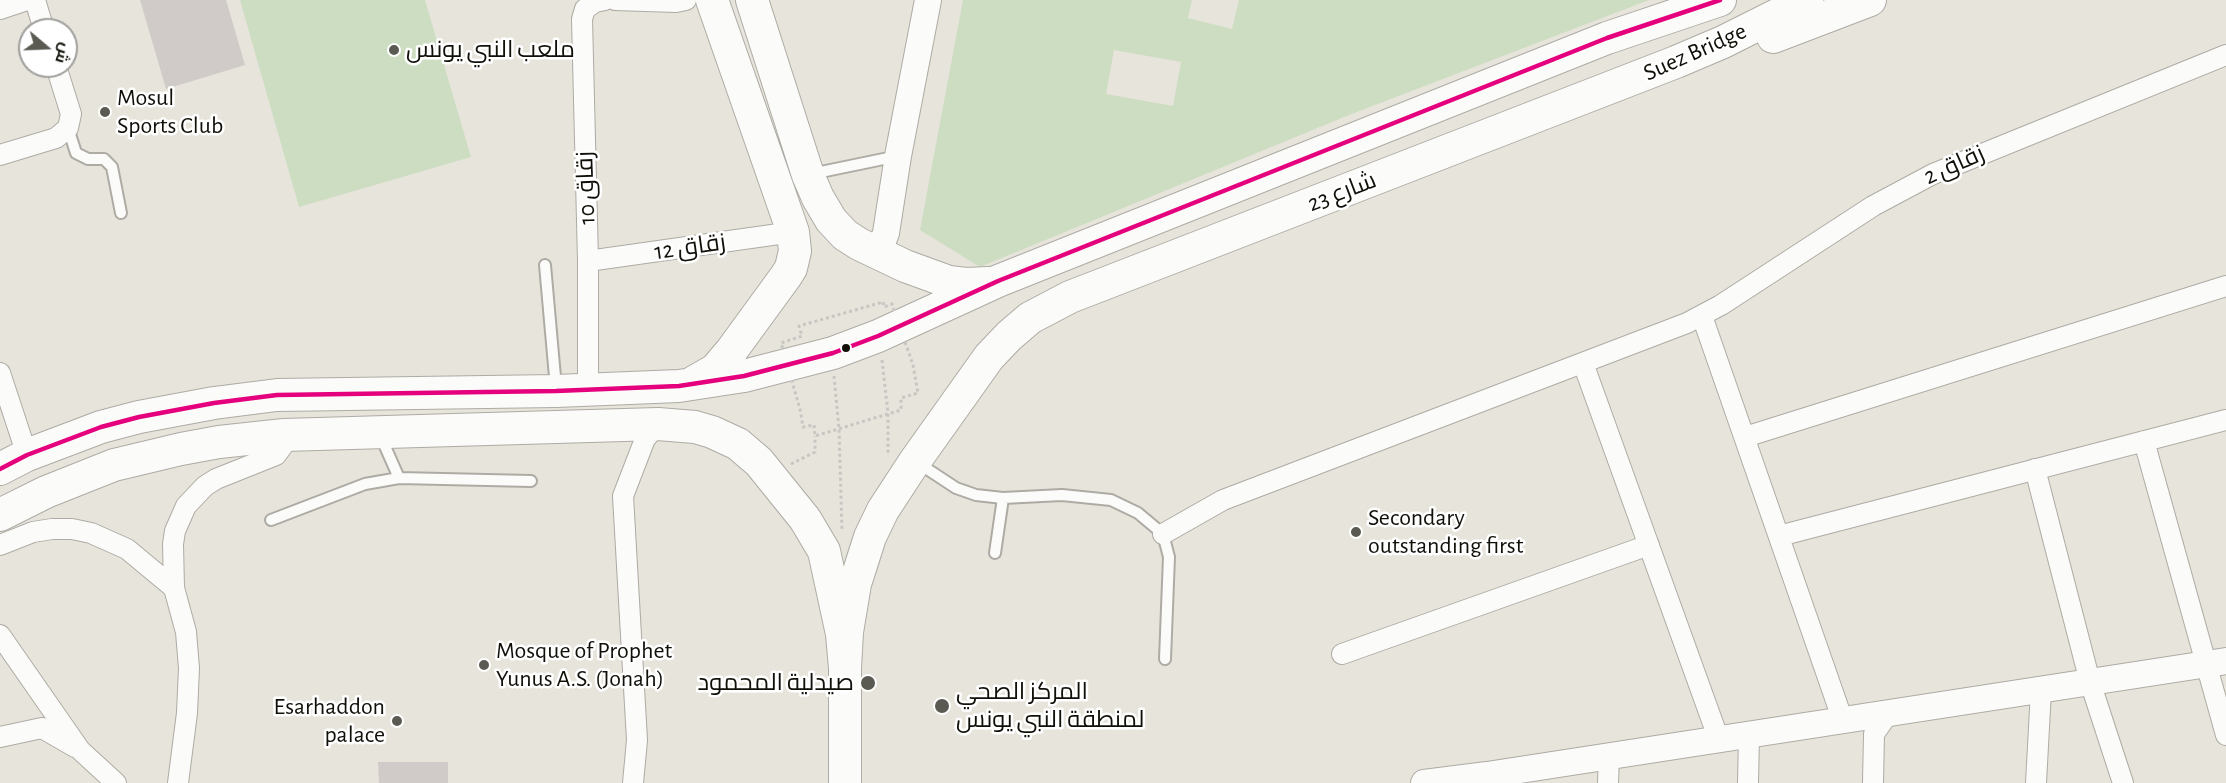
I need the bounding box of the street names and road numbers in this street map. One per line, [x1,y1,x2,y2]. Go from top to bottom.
street label: Suez Bridge [1639,17,1751,87]
street label: زقاق 2 [1919,139,1989,191]
street label: زقاق 10 [570,151,602,225]
street label: شارع 23 [1304,166,1380,218]
street label: زقاق 12 [652,228,728,266]

